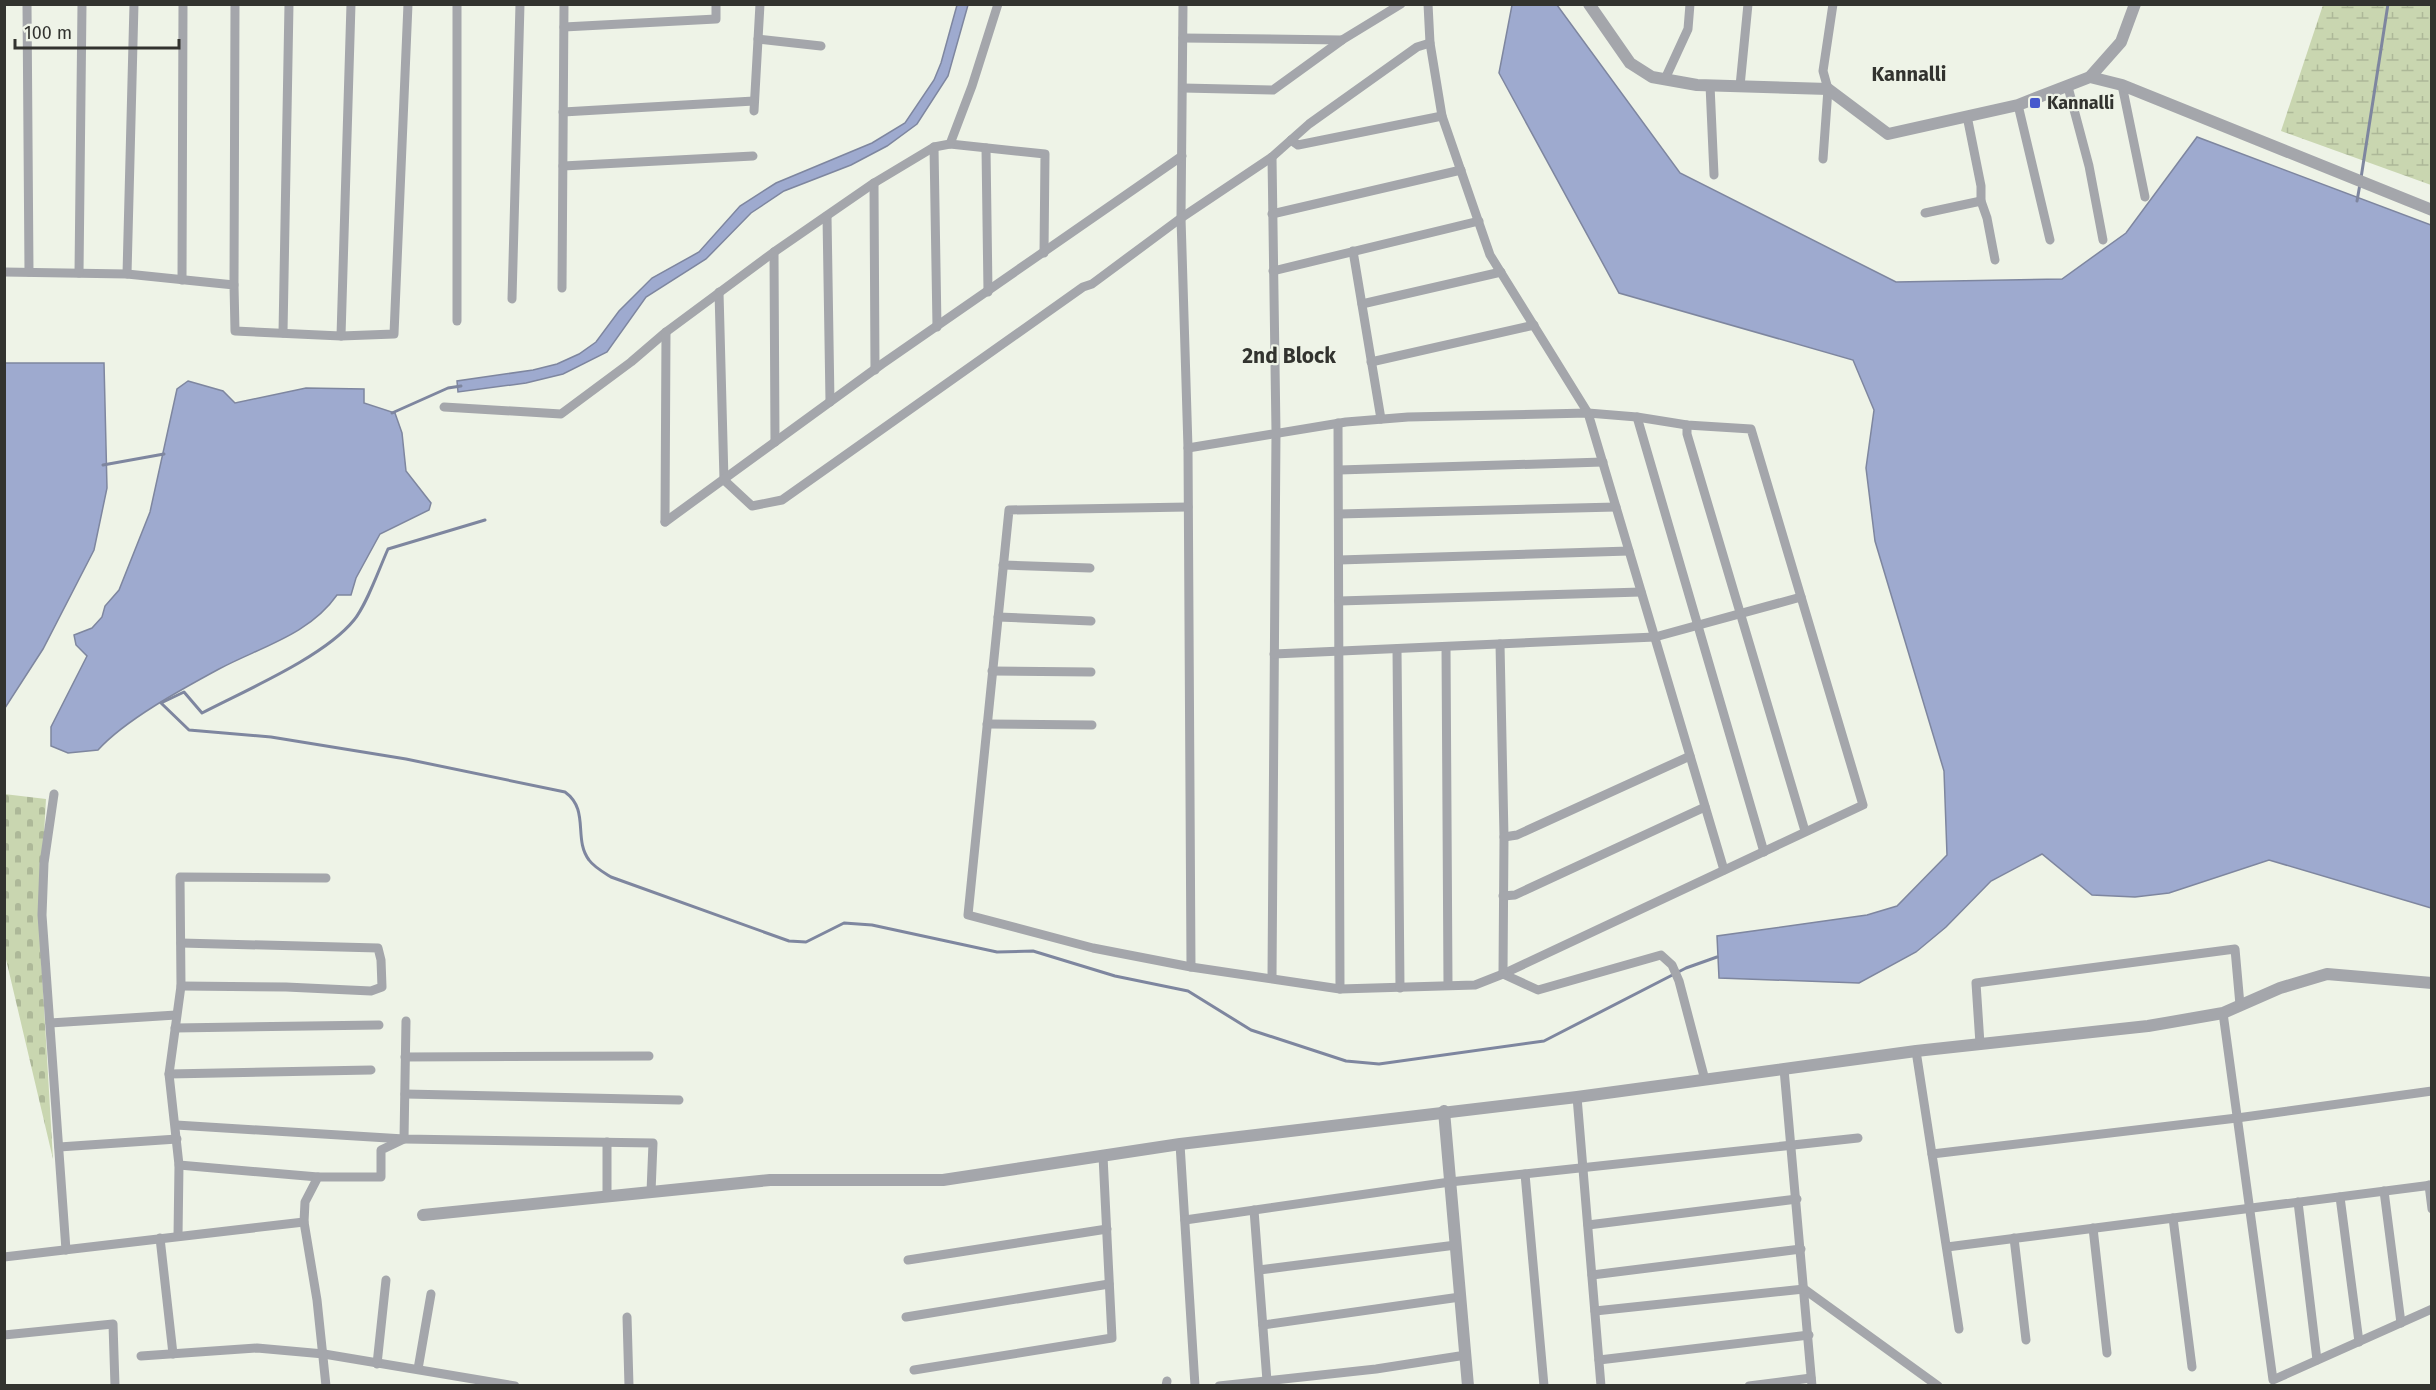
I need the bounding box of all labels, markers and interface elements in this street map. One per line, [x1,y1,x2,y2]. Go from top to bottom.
scale bar [15,12,178,50]
text: 100 m [24,22,72,44]
district label: Kannalli [1872,62,1946,86]
place label: Kannalli [2047,92,2114,114]
marker: Kannalli [2028,96,2042,110]
district label: 2nd Block [1242,343,1336,369]

